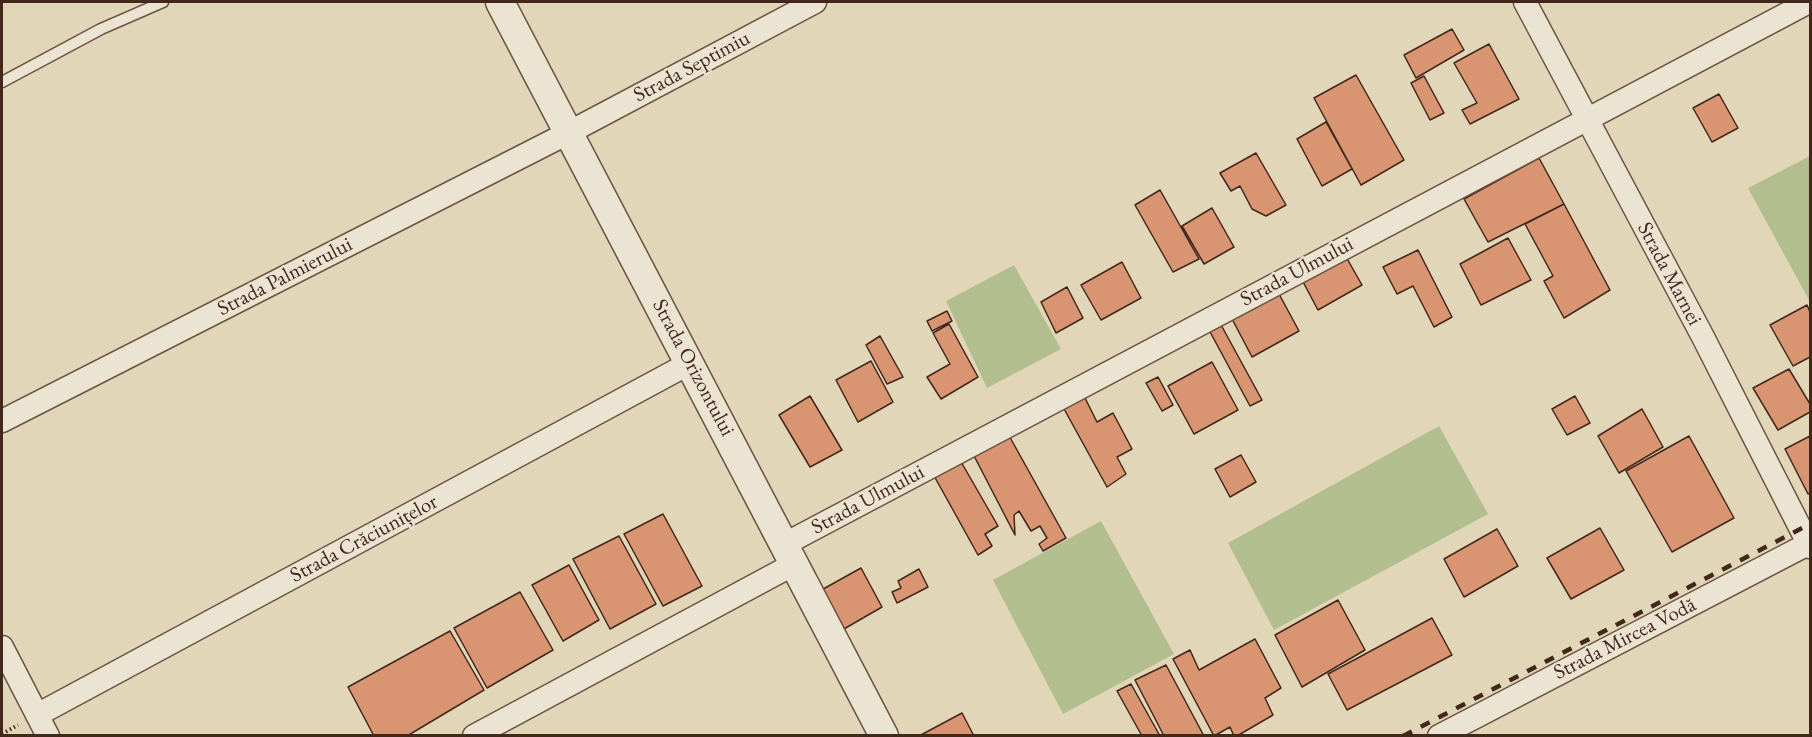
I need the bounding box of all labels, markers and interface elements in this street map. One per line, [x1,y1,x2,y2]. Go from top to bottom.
street label: Strada Septimiu [630,26,754,108]
street label: Strada Marnei [1631,218,1707,330]
street label: Strada Palmierului [213,232,357,322]
street label: Strada Ulmului [1236,232,1358,312]
street label: Strada Orizontului [646,295,740,441]
street label: Strada Ulmului [807,460,929,540]
street label: Strada Crăciunițelor [286,489,442,589]
street label: Strada Mircea Vodă [1550,592,1700,686]

